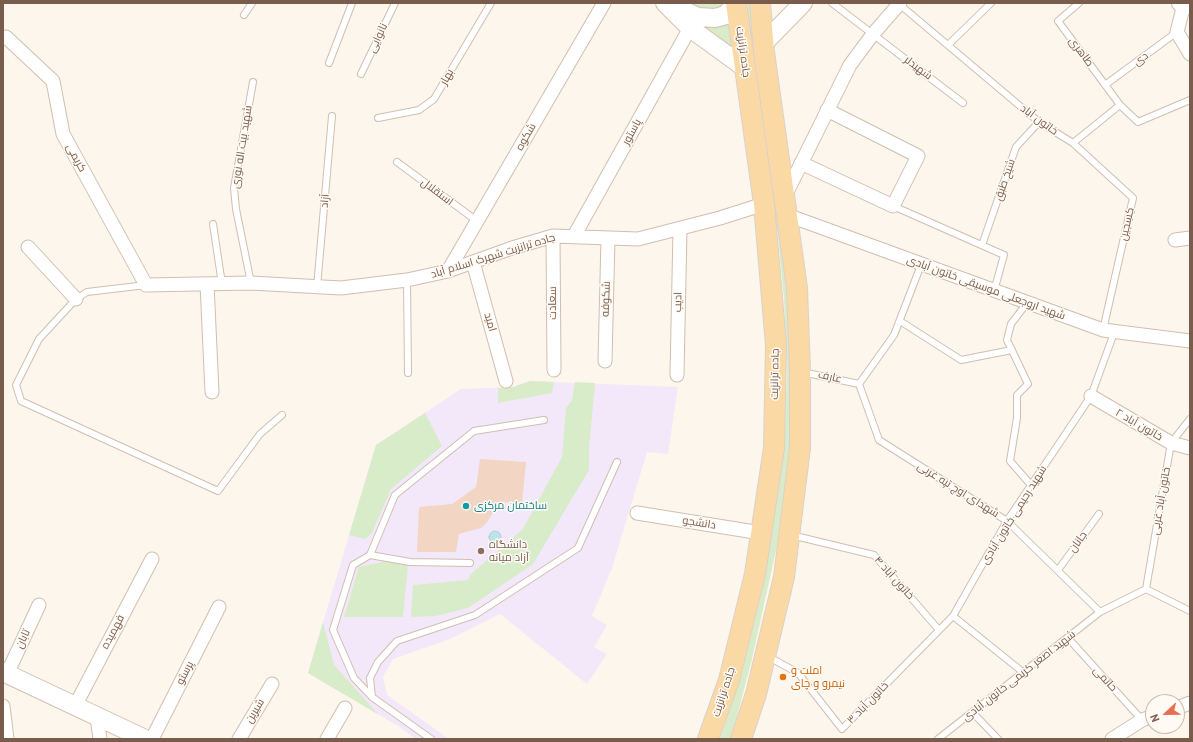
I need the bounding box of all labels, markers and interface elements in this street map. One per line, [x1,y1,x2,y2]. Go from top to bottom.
street label: نانوایی [365,21,391,55]
street label: جاده ترانزیت [733,26,753,78]
street label: طاهری [1066,35,1096,69]
street label: دی [1131,49,1151,69]
street label: شهیدلر [901,53,935,83]
street label: بهار [437,67,457,87]
street label: خاتون آباد [1018,102,1060,138]
street label: شهید بیت اله نوری [229,105,255,189]
street label: پاستور [619,117,645,147]
street label: شکوه [513,121,539,153]
street label: کریمی [63,142,89,174]
street label: شیخ طبق [992,157,1018,203]
street label: استقلال [418,176,456,208]
street label: آزاد [318,193,332,209]
street label: کِسِجین [1117,206,1137,242]
street label: جاده ترانزیت شهرک اسلام آباد [429,231,557,281]
street label: شهید اروجعلی موسیقی خاتون آبادی [905,253,1067,323]
street label: شکوفه [599,281,613,317]
street label: سعادت [546,286,560,320]
street label: ادیب [671,292,685,312]
street label: امید [481,311,499,333]
street label: جاده ترانزیت [768,348,782,400]
street label: عارف [817,368,843,386]
street label: خاتون آباد ۲ [1113,406,1165,444]
street label: شهدای اوچ تپه غربی [915,459,1001,521]
street label: شهید رحیمی خاتون آبادی [978,463,1050,567]
street label: خاتون آباد غربی [1149,466,1173,536]
place label: ساختمان مرکزی [474,499,547,513]
marker: ساختمان مرکزی [461,501,471,511]
street label: دانشجو [681,514,717,532]
street label: جانان [1066,529,1090,555]
place label: دانشگاه آزاد میانه [489,538,529,564]
marker: دانشگاه آزاد میانه [476,546,486,556]
street label: خاتون آباد ۴ [871,554,917,602]
street label: فهمیده [99,613,127,651]
street label: تابان [13,627,33,651]
street label: شهید اصغر کریمی خاتون آبادی [960,628,1078,724]
street label: پرستو [173,659,197,687]
place label: املت و نیمرو و چای [791,664,845,690]
street label: حاتمی [1090,664,1120,694]
street label: جاده ترانزیت [710,666,738,718]
marker: املت و نیمرو و چای [778,672,788,682]
street label: خاتون آباد ۳ [845,679,891,727]
north arrow [1145,694,1185,734]
street label: شیرین [243,696,267,726]
text: N [1147,712,1163,724]

